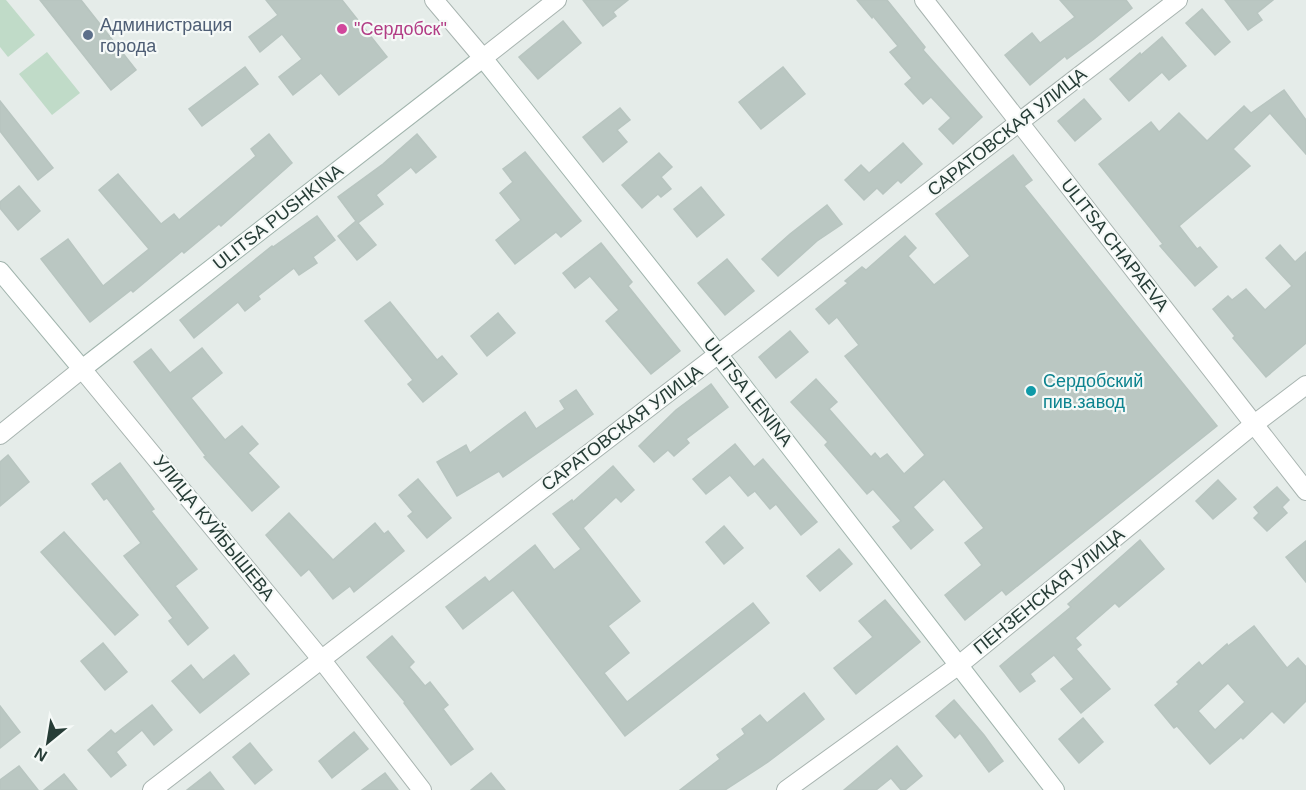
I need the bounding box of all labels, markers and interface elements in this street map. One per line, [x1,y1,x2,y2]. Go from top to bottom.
place label: Администрация города [100,15,232,56]
place label: "Сердобск" [354,19,447,39]
marker: "Сердобск" [335,22,349,36]
marker: Администрация города [81,28,95,42]
street label: САРАТОВСКАЯ УЛИЦА [924,64,1090,200]
street label: ULITSA PUSHKINA [209,160,347,274]
street label: ULITSA CHAPAEVA [1057,175,1173,315]
street label: ULITSA LENINA [699,334,797,450]
street label: САРАТОВСКАЯ УЛИЦА [538,361,706,495]
place label: Сердобский пив.завод [1043,371,1143,412]
marker: Сердобский пив.завод [1024,384,1038,398]
street label: УЛИЦА КУЙБЫШЕВА [149,451,279,604]
street label: ПЕНЗЕНСКАЯ УЛИЦА [970,524,1128,658]
north arrow [18,712,78,772]
text: N [31,744,50,765]

